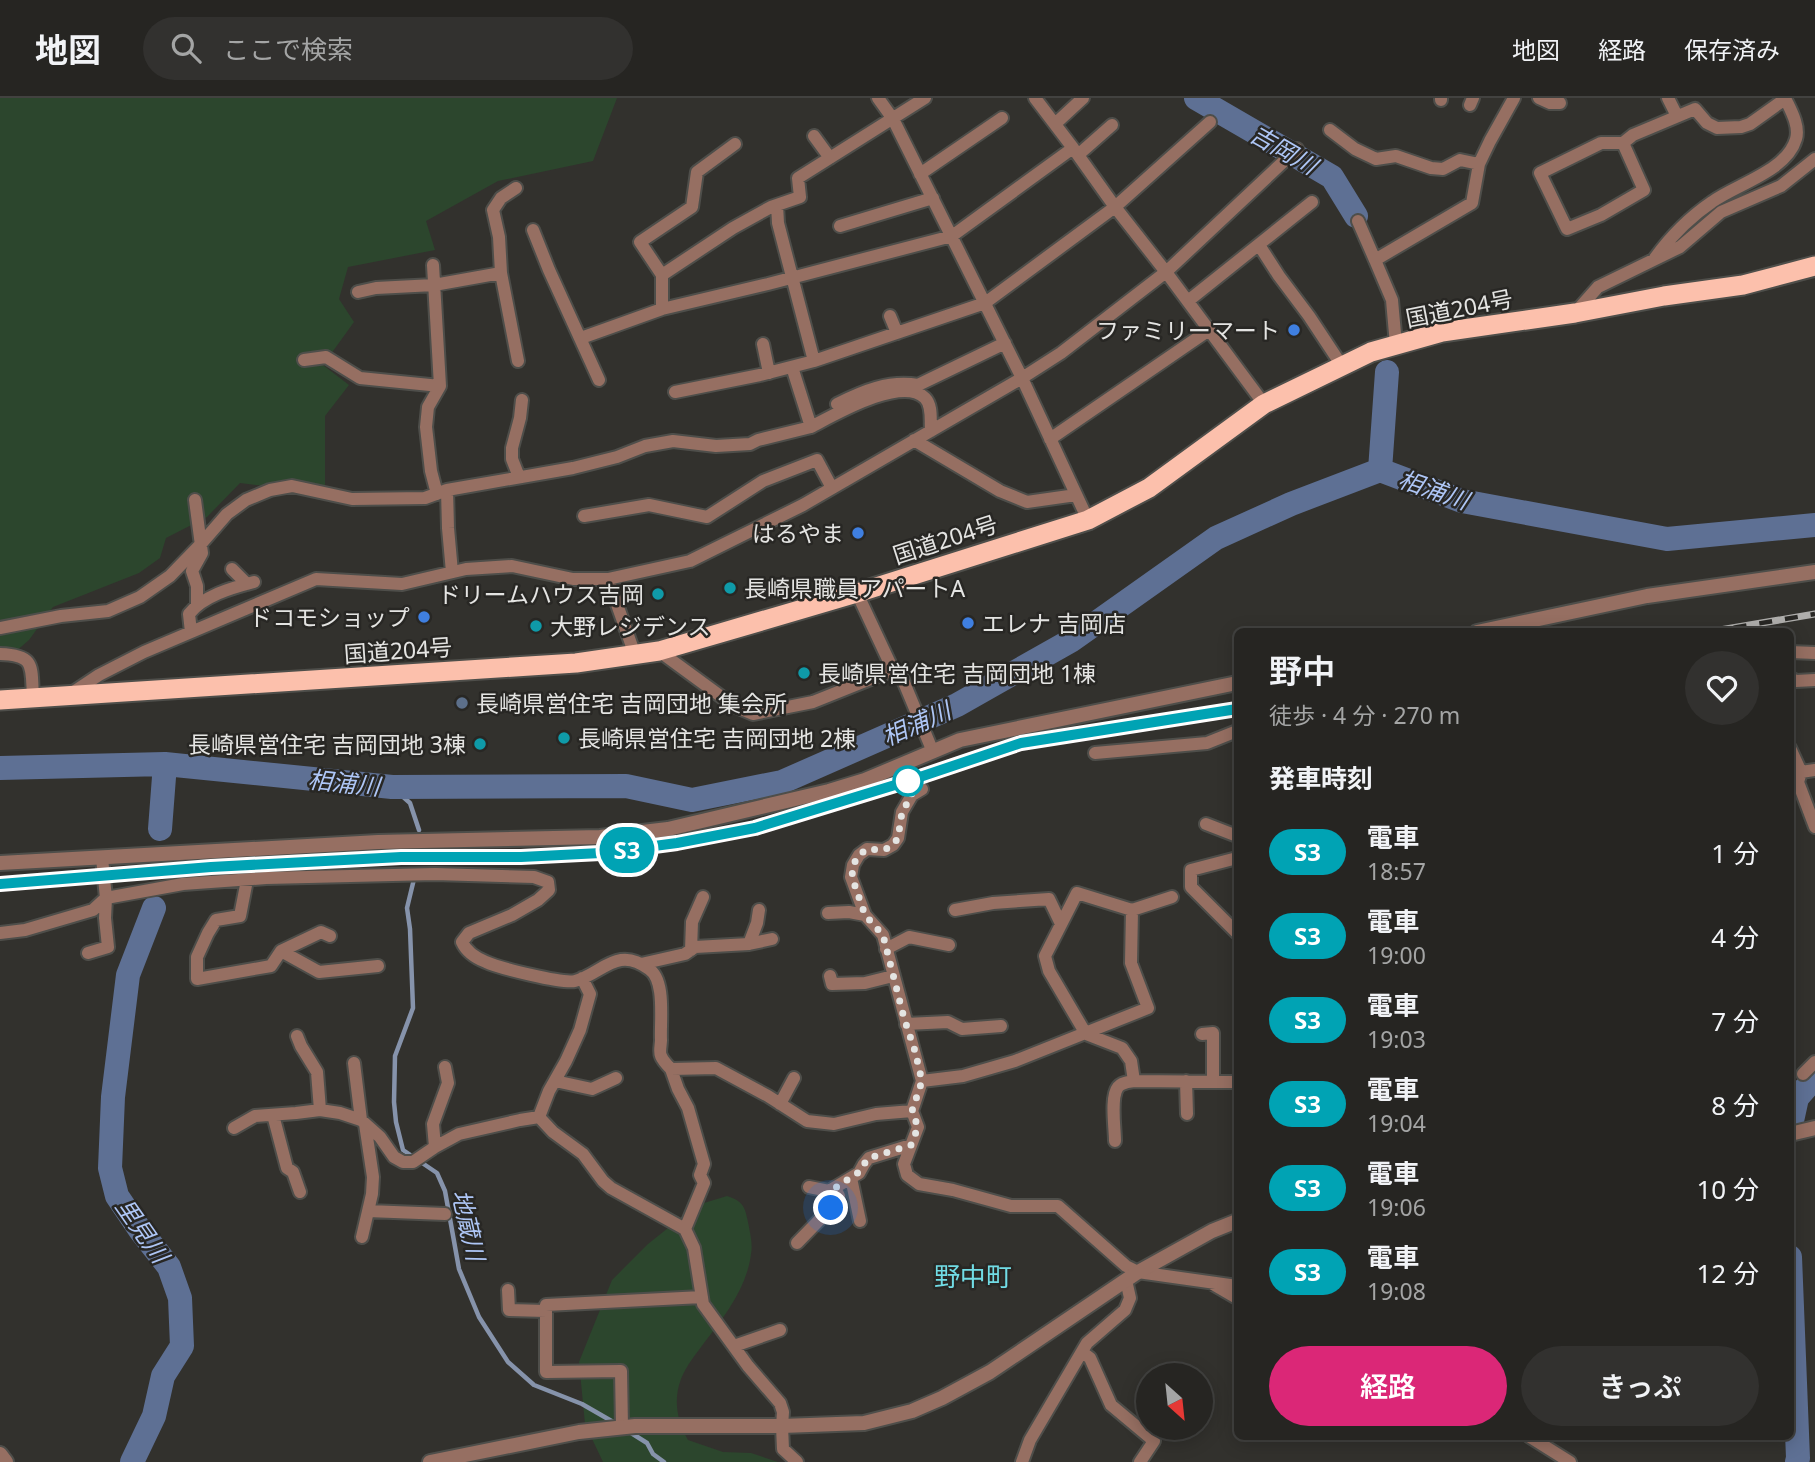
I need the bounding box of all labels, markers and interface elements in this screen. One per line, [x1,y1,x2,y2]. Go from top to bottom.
search box [143,17,633,80]
text: 地図 [35,27,101,72]
icon: search [167,29,205,67]
text: ここで検索 [223,31,353,67]
text: 地図 [1512,33,1560,66]
text: 経路 [1598,33,1646,66]
text: 保存済み [1684,33,1780,66]
water label: 吉岡川 [1245,117,1326,183]
street label: 国道204号 [1403,282,1515,334]
place label: ファミリーマート [1096,314,1280,346]
marker: ファミリーマート [1286,322,1302,338]
water label: 相浦川 [1395,462,1476,517]
street label: 国道204号 [888,507,1002,571]
place label: はるやま [752,517,844,549]
marker: はるやま [850,525,866,541]
place label: 長崎県職員アパートA [744,572,966,604]
place label: ドリームハウス吉岡 [438,578,644,610]
marker: 長崎県職員アパートA [722,580,738,596]
marker: ドリームハウス吉岡 [650,586,666,602]
place label: ドコモショップ [249,601,410,633]
place label: エレナ 吉岡店 [982,607,1126,639]
marker: ドコモショップ [416,609,432,625]
place label: 大野レジデンス [550,610,711,642]
marker: エレナ 吉岡店 [960,615,976,631]
marker: 大野レジデンス [528,618,544,634]
street label: 国道204号 [343,630,453,670]
text: 野中 [1269,648,1335,693]
button: heart [1685,651,1759,725]
place label: 長崎県営住宅 吉岡団地 1棟 [818,657,1096,689]
marker: 長崎県営住宅 吉岡団地 1棟 [796,665,812,681]
place label: 長崎県営住宅 吉岡団地 集会所 [476,687,787,719]
water label: 相浦川 [876,692,958,753]
marker: 長崎県営住宅 吉岡団地 集会所 [454,695,470,711]
text: 徒歩 · 4 分 · 270 m [1269,699,1460,731]
place label: 長崎県営住宅 吉岡団地 2棟 [578,722,856,754]
place label: 長崎県営住宅 吉岡団地 3棟 [188,728,466,760]
marker: 長崎県営住宅 吉岡団地 2棟 [556,730,572,746]
marker: 長崎県営住宅 吉岡団地 3棟 [472,736,488,752]
text: 発車時刻 [1269,760,1373,796]
water label: 相浦川 [306,762,385,802]
unlabelled marker [893,766,923,796]
text: 電車 [1367,819,1419,855]
line badge: S3 [596,827,658,873]
text: S3 [614,833,640,866]
text: S3 [1294,835,1321,868]
text: 1 分 [1711,835,1759,871]
text: 18:57 [1367,855,1426,887]
text: 電車 [1367,903,1419,939]
text: S3 [1294,919,1321,952]
text: 4 分 [1711,919,1759,955]
text: 19:00 [1367,939,1426,971]
text: 電車 [1367,987,1419,1023]
text: S3 [1294,1003,1321,1036]
text: 7 分 [1711,1003,1759,1039]
text: 19:03 [1367,1023,1426,1055]
text: 電車 [1367,1071,1419,1107]
text: S3 [1294,1087,1321,1120]
text: 8 分 [1711,1087,1759,1123]
text: 19:04 [1367,1107,1426,1139]
text: 電車 [1367,1155,1419,1191]
text: S3 [1294,1171,1321,1204]
text: 10 分 [1696,1171,1759,1207]
water label: 地蔵川 [445,1186,494,1267]
your location [813,1190,848,1225]
water label: 里見川 [109,1191,179,1271]
text: 19:06 [1367,1191,1426,1223]
text: 電車 [1367,1239,1419,1275]
text: S3 [1294,1255,1321,1288]
text: 12 分 [1696,1255,1759,1291]
district label: 野中町 [934,1258,1012,1294]
text: 19:08 [1367,1275,1426,1307]
button: 経路 [1269,1346,1507,1426]
button: きっぷ [1521,1346,1759,1426]
north arrow [1136,1363,1213,1440]
map controls [1136,1363,1213,1440]

